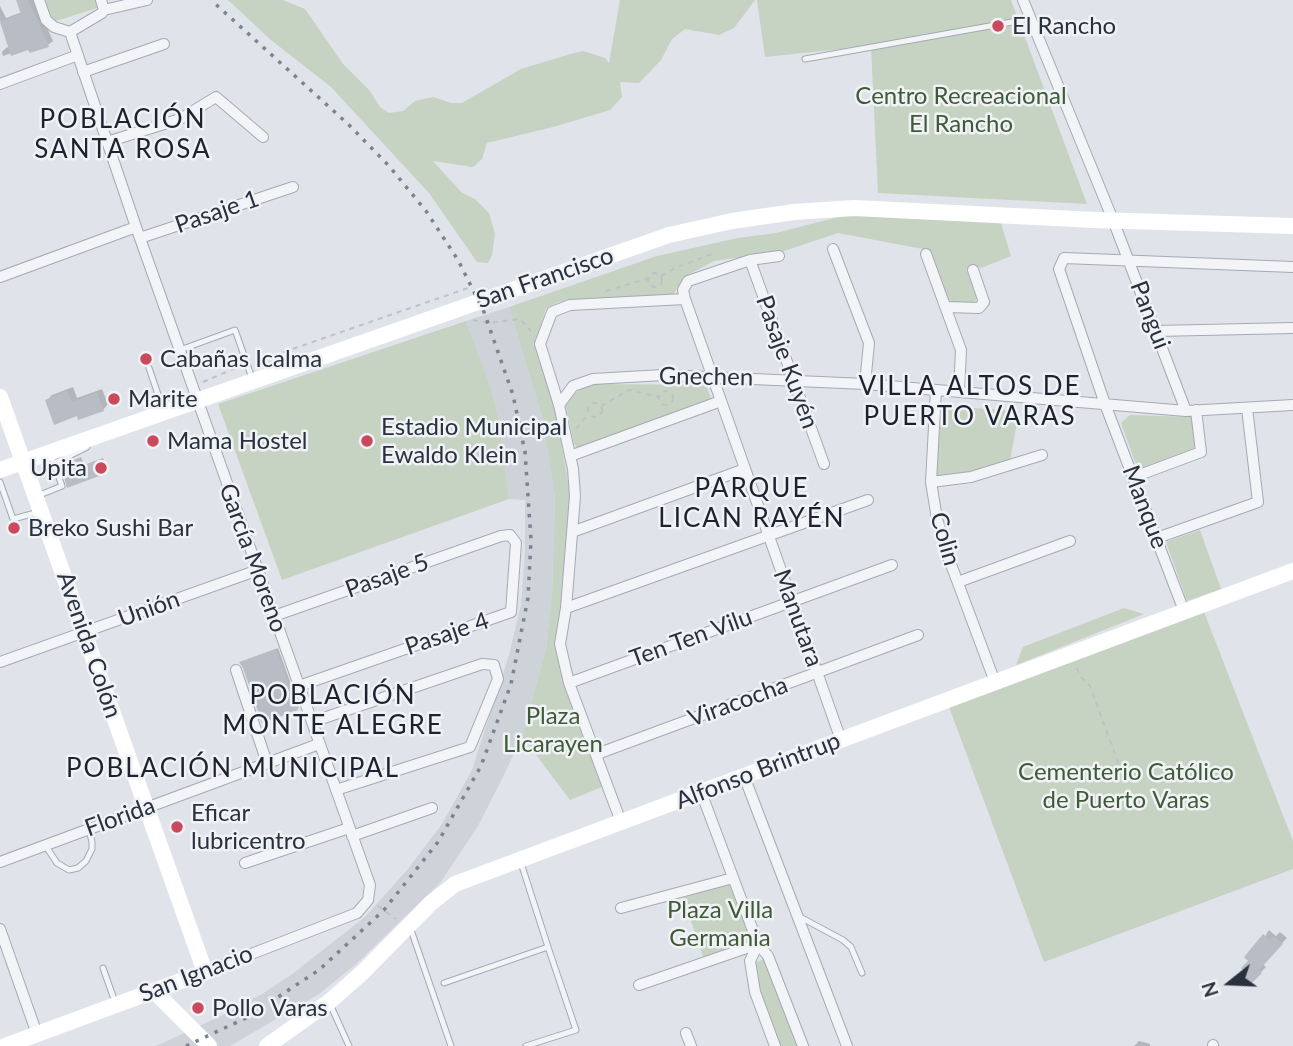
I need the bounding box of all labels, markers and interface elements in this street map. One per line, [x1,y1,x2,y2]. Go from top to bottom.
place label: El Rancho [1012,12,1116,40]
marker: El Rancho [990,18,1006,34]
park label: Centro Recreacional El Rancho [855,82,1067,138]
district label: POBLACIÓN SANTA ROSA [36,104,210,166]
street label: Pasaje 1 [171,184,263,240]
street label: San Francisco [473,241,617,315]
street label: Pangui [1124,277,1176,353]
street label: Pasaje Kuyén [750,291,824,433]
place label: Cabañas Icalma [160,345,322,373]
marker: Cabañas Icalma [138,351,154,367]
street label: Gnechen [659,362,753,392]
district label: VILLA ALTOS DE PUERTO VARAS [860,371,1080,432]
place label: Marite [128,385,198,413]
marker: Marite [106,391,122,407]
place label: Estadio Municipal Ewaldo Klein [381,413,567,469]
place label: Mama Hostel [167,427,307,455]
marker: Mama Hostel [145,433,161,449]
marker: Estadio Municipal Ewaldo Klein [359,433,375,449]
place label: Upita [30,454,87,482]
marker: Upita [93,460,109,476]
street label: Manque [1116,461,1174,553]
district label: PARQUE LICAN RAYÉN [660,473,844,534]
street label: García Moreno [213,480,293,636]
street label: Colin [924,509,966,569]
place label: Breko Sushi Bar [28,514,193,542]
marker: Breko Sushi Bar [6,520,22,536]
street label: Pasaje 5 [341,548,433,604]
street label: Manutara [767,565,829,671]
street label: Avenida Colón [51,568,127,722]
street label: Unión [114,585,184,633]
street label: Ten Ten Vilu [626,603,756,673]
street label: Pasaje 4 [401,606,493,662]
street label: Viracocha [684,671,792,733]
district label: POBLACIÓN MONTE ALEGRE [224,680,442,742]
park label: Plaza Licarayen [503,702,603,758]
street label: Alfonso Brintrup [672,726,844,816]
district label: POBLACIÓN MUNICIPAL [68,753,398,785]
park label: Cementerio Católico de Puerto Varas [1018,758,1234,814]
street label: Florida [81,791,159,843]
place label: Eficar lubricentro [191,799,306,855]
marker: Eficar lubricentro [169,819,185,835]
park label: Plaza Villa Germania [667,896,773,952]
street label: San Ignacio [135,939,257,1009]
north arrow [1195,948,1265,1018]
text: N [1196,979,1223,1000]
place label: Pollo Varas [212,994,328,1022]
marker: Pollo Varas [190,1000,206,1016]

